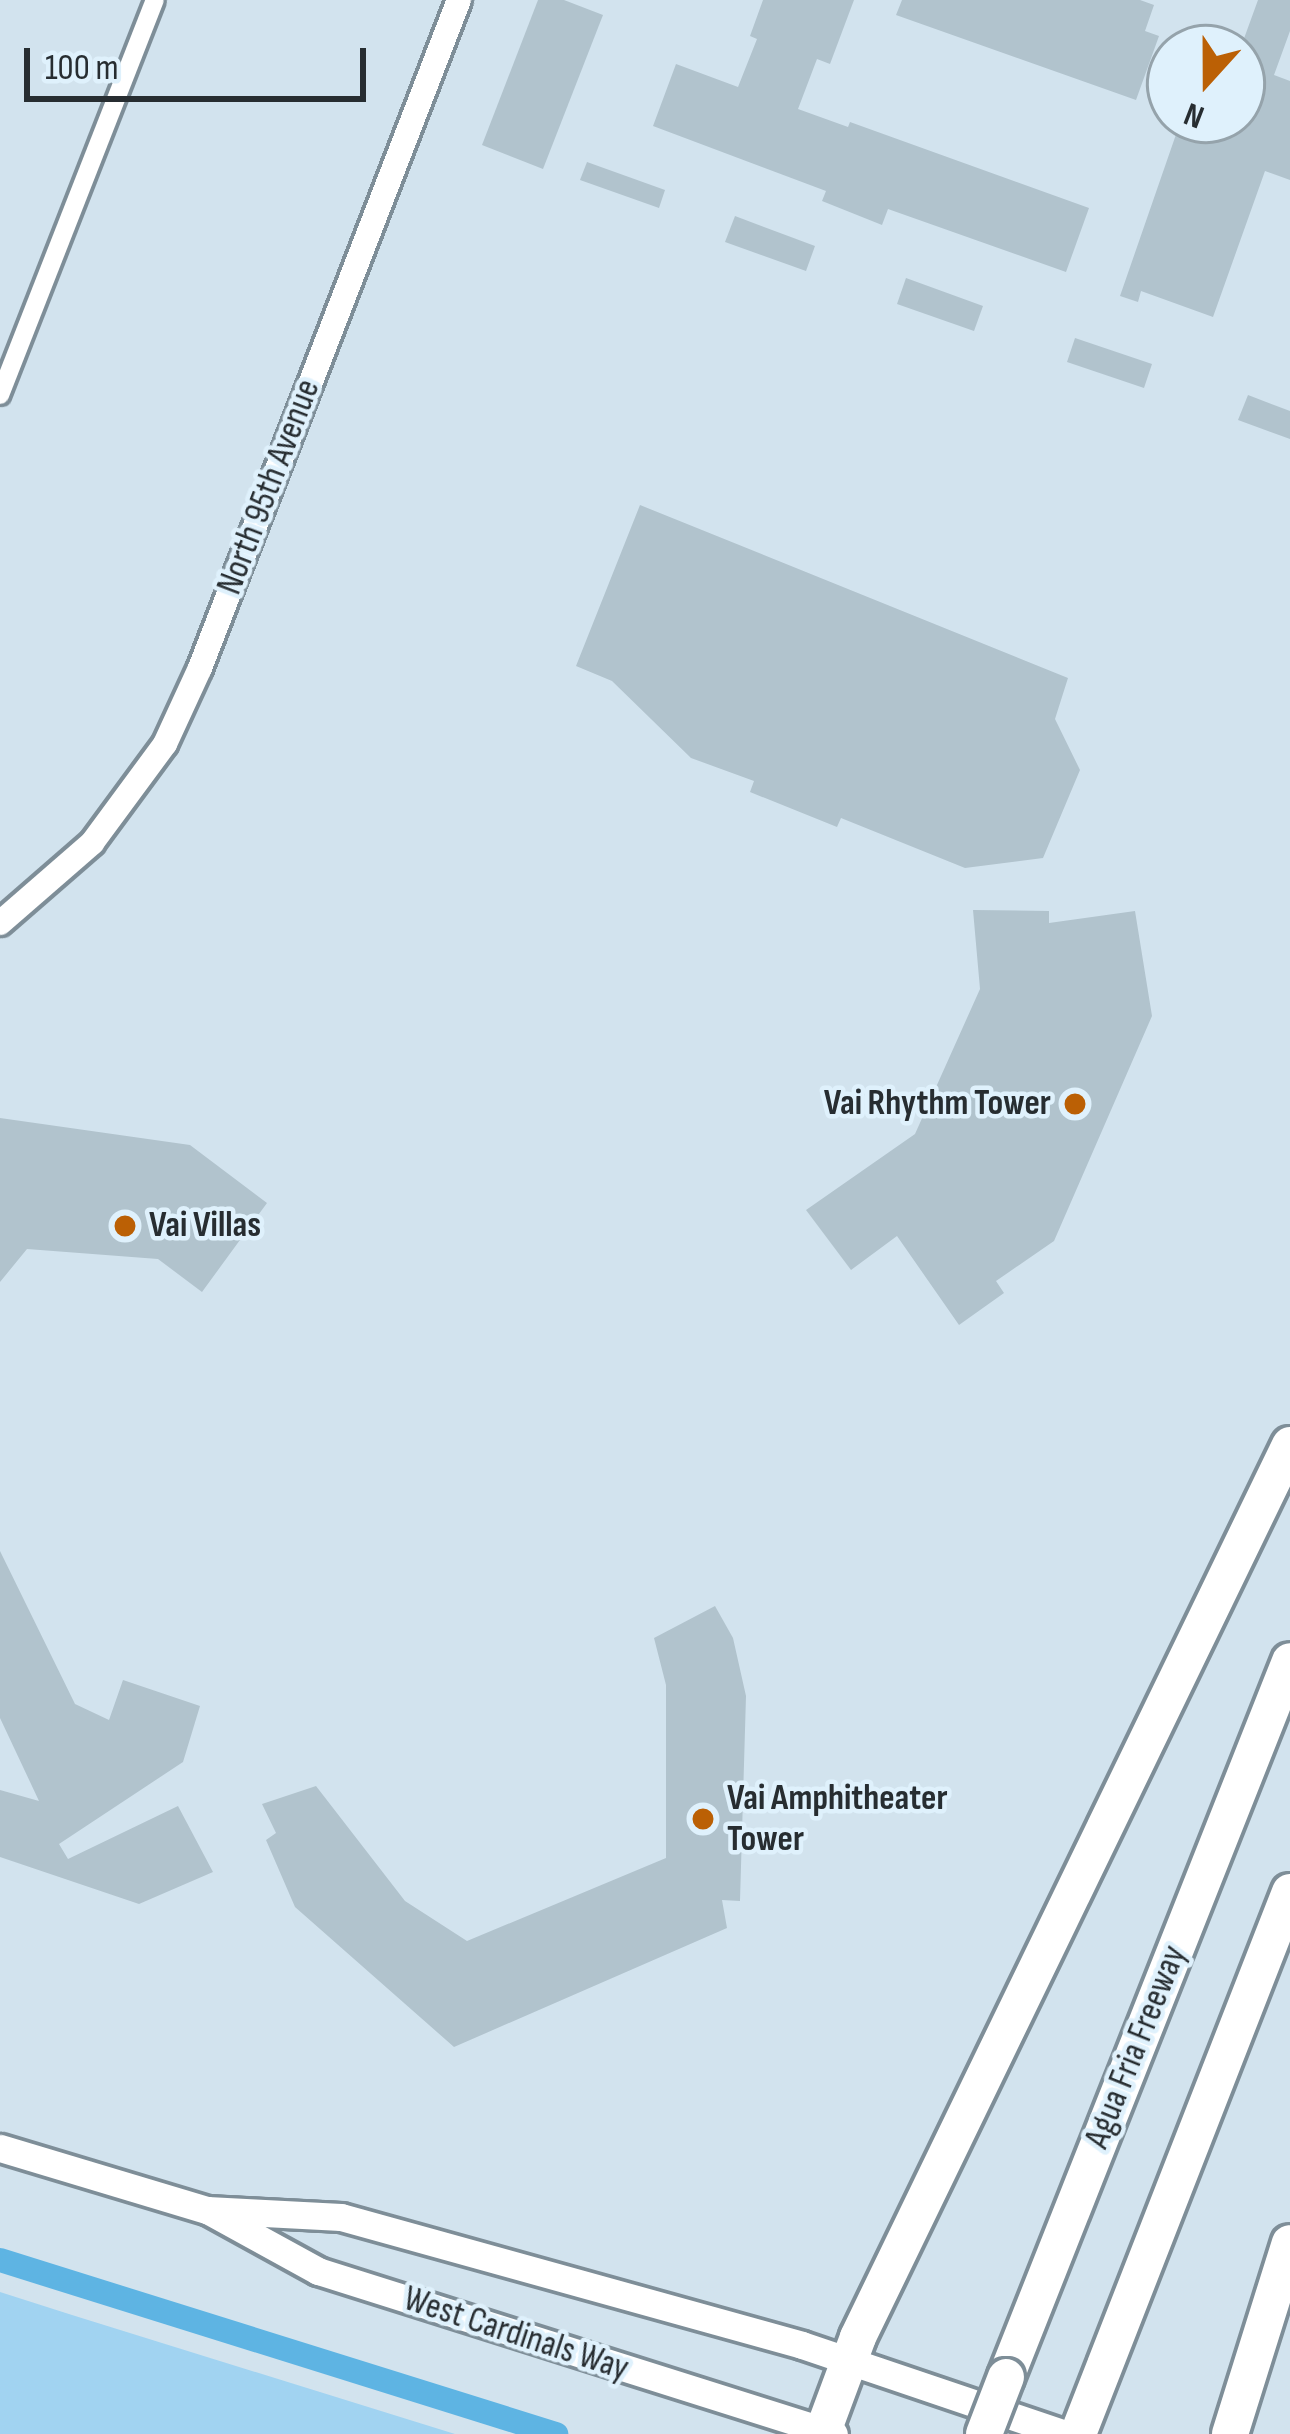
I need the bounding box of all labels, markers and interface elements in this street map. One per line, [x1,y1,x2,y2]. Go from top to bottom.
scale bar [30,24,372,98]
north arrow [1146,24,1266,144]
text: 100 m [45,47,119,90]
text: N [1179,93,1210,137]
street label: North 95th Avenue [208,373,330,601]
place label: Vai Rhythm Tower [824,1082,1051,1126]
marker: Vai Rhythm Tower [1062,1091,1088,1117]
place label: Vai Villas [149,1204,261,1248]
marker: Vai Villas [112,1213,138,1239]
place label: Vai Amphitheater Tower [727,1776,948,1861]
marker: Vai Amphitheater Tower [690,1806,716,1832]
street label: Agua Fria Freeway [1076,1939,1196,2155]
street label: West Cardinals Way [398,2277,634,2391]

